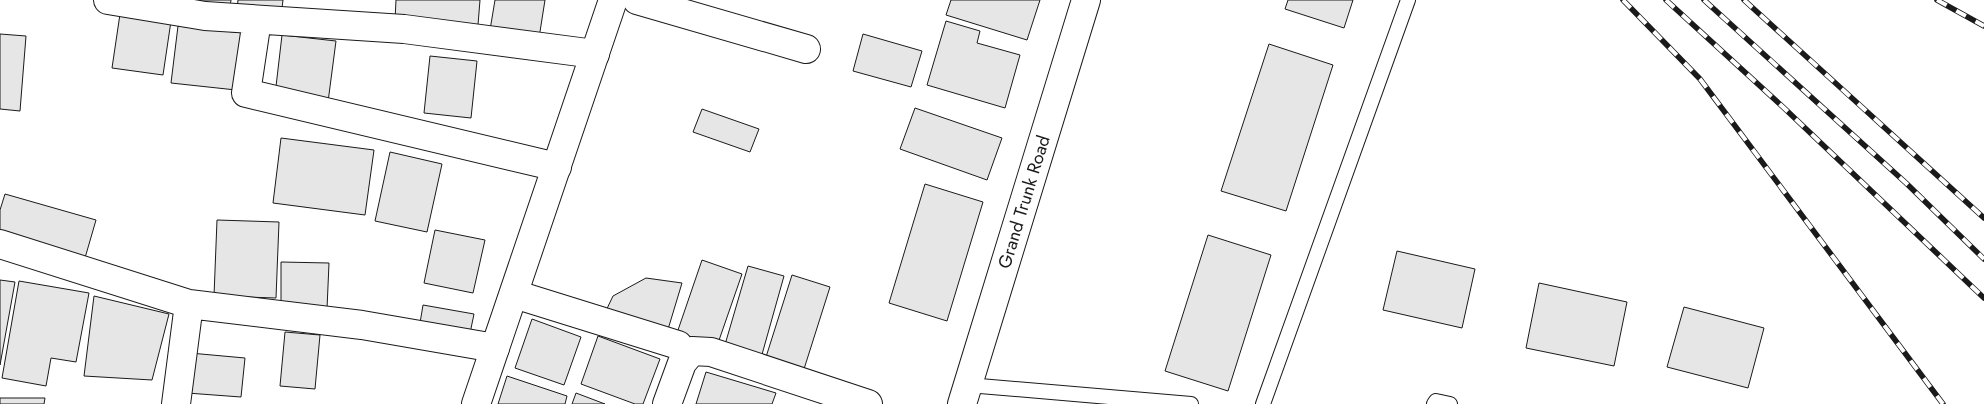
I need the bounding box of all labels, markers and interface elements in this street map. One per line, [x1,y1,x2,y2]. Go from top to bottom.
street label: Grand Trunk Road [991,132,1057,272]

